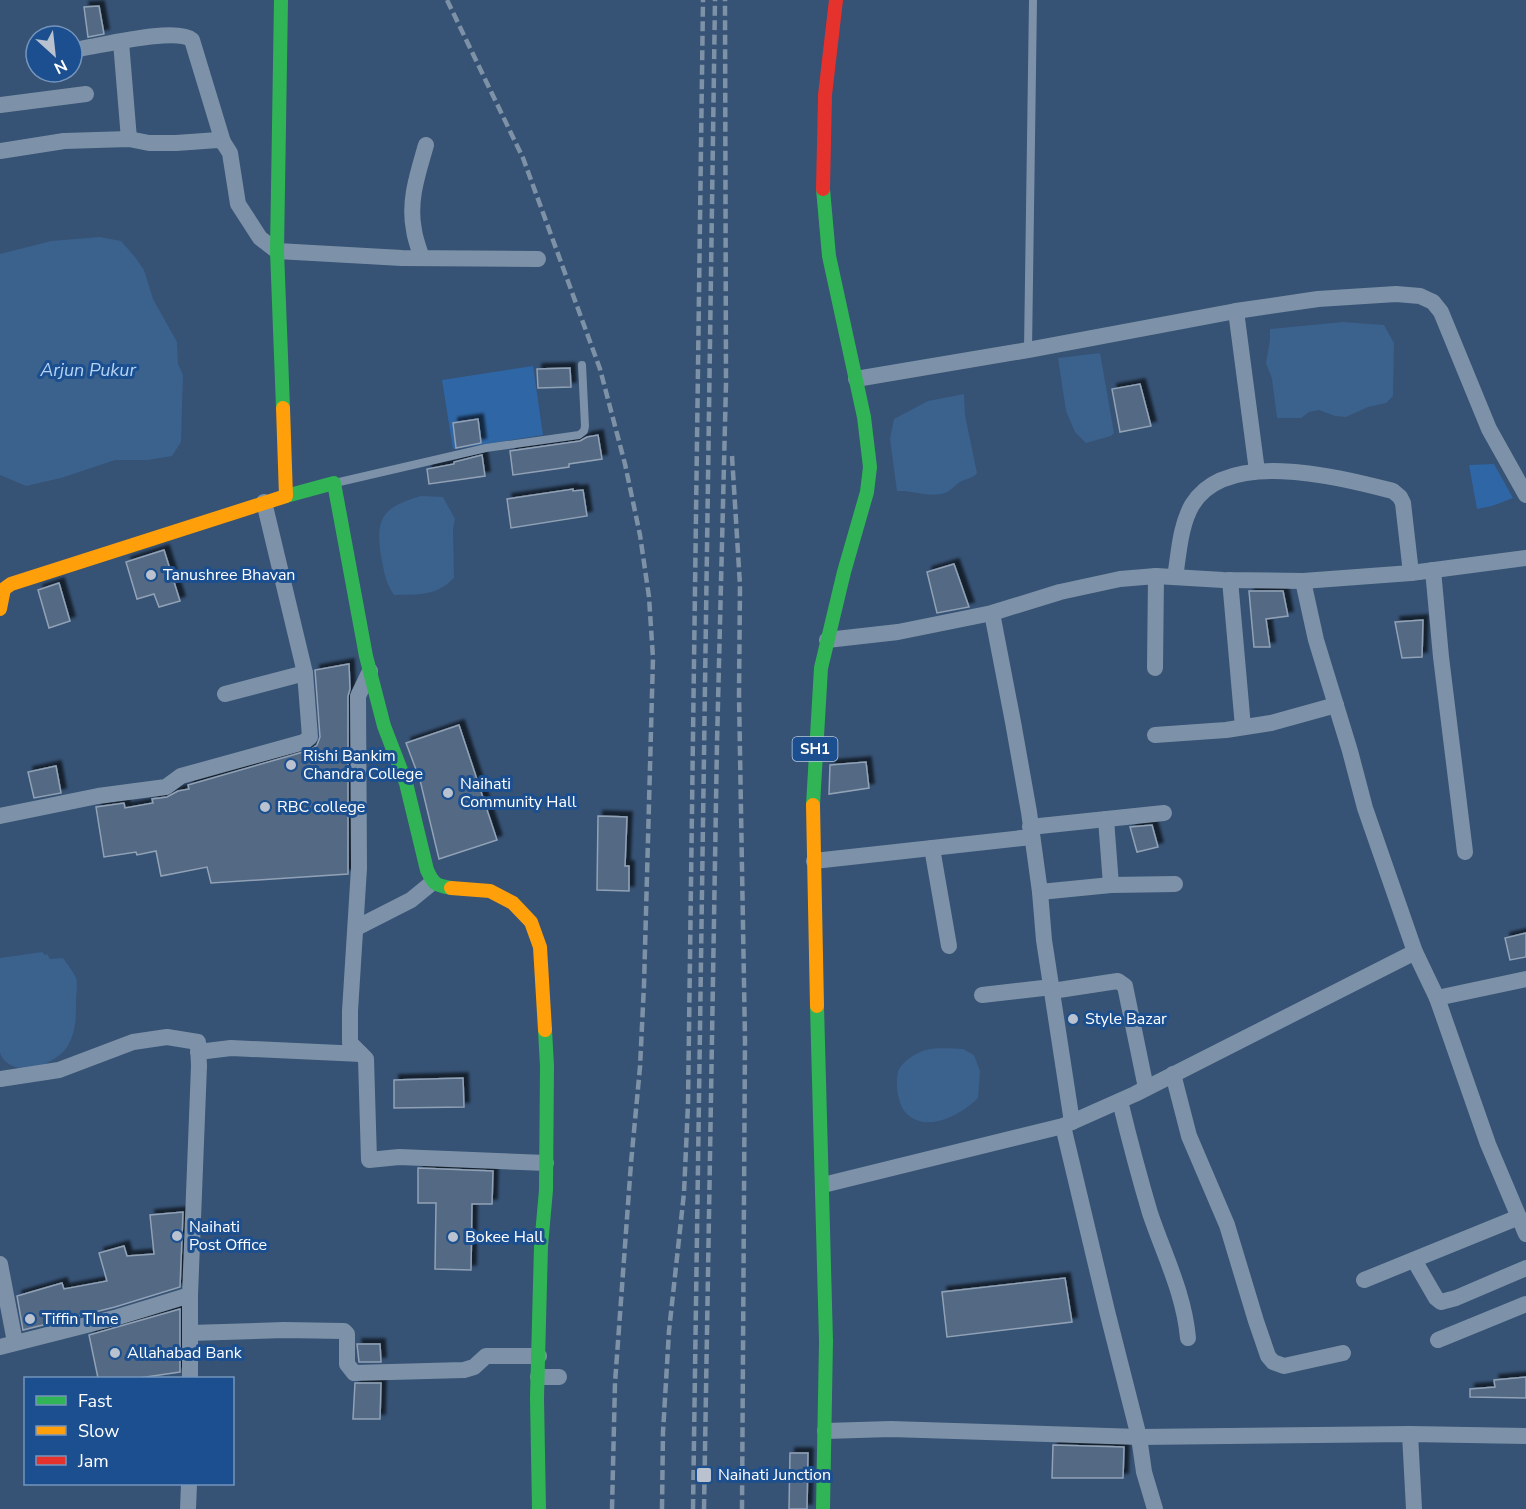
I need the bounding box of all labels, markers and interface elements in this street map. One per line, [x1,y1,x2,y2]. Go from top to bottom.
north arrow [24,24,84,84]
text: N [50,54,71,79]
water label: Arjun Pukur [39,358,136,382]
place label: Tanushree Bhavan [163,564,295,586]
marker: Tanushree Bhavan [144,568,158,582]
road number: SH1 [792,737,838,761]
place label: Rishi Bankim Chandra College [303,745,423,785]
marker: Rishi Bankim Chandra College [284,758,298,772]
place label: Naihati Community Hall [460,773,577,813]
marker: Naihati Community Hall [441,786,455,800]
place label: RBC college [277,796,365,818]
marker: RBC college [258,800,272,814]
place label: Style Bazar [1085,1008,1167,1030]
marker: Style Bazar [1066,1012,1080,1026]
place label: Naihati Post Office [189,1216,267,1256]
place label: Bokee Hall [465,1226,544,1248]
marker: Naihati Post Office [170,1229,184,1243]
marker: Bokee Hall [446,1230,460,1244]
place label: Tiffin TIme [42,1308,119,1330]
marker: Tiffin TIme [23,1312,37,1326]
place label: Allahabad Bank [127,1342,243,1364]
marker: Allahabad Bank [108,1346,122,1360]
legend [24,1377,234,1485]
text: Fast [78,1389,113,1413]
text: Slow [78,1419,119,1443]
text: Jam [77,1449,109,1473]
place label: Naihati Junction [718,1464,831,1486]
marker: Naihati Junction [695,1466,713,1484]

